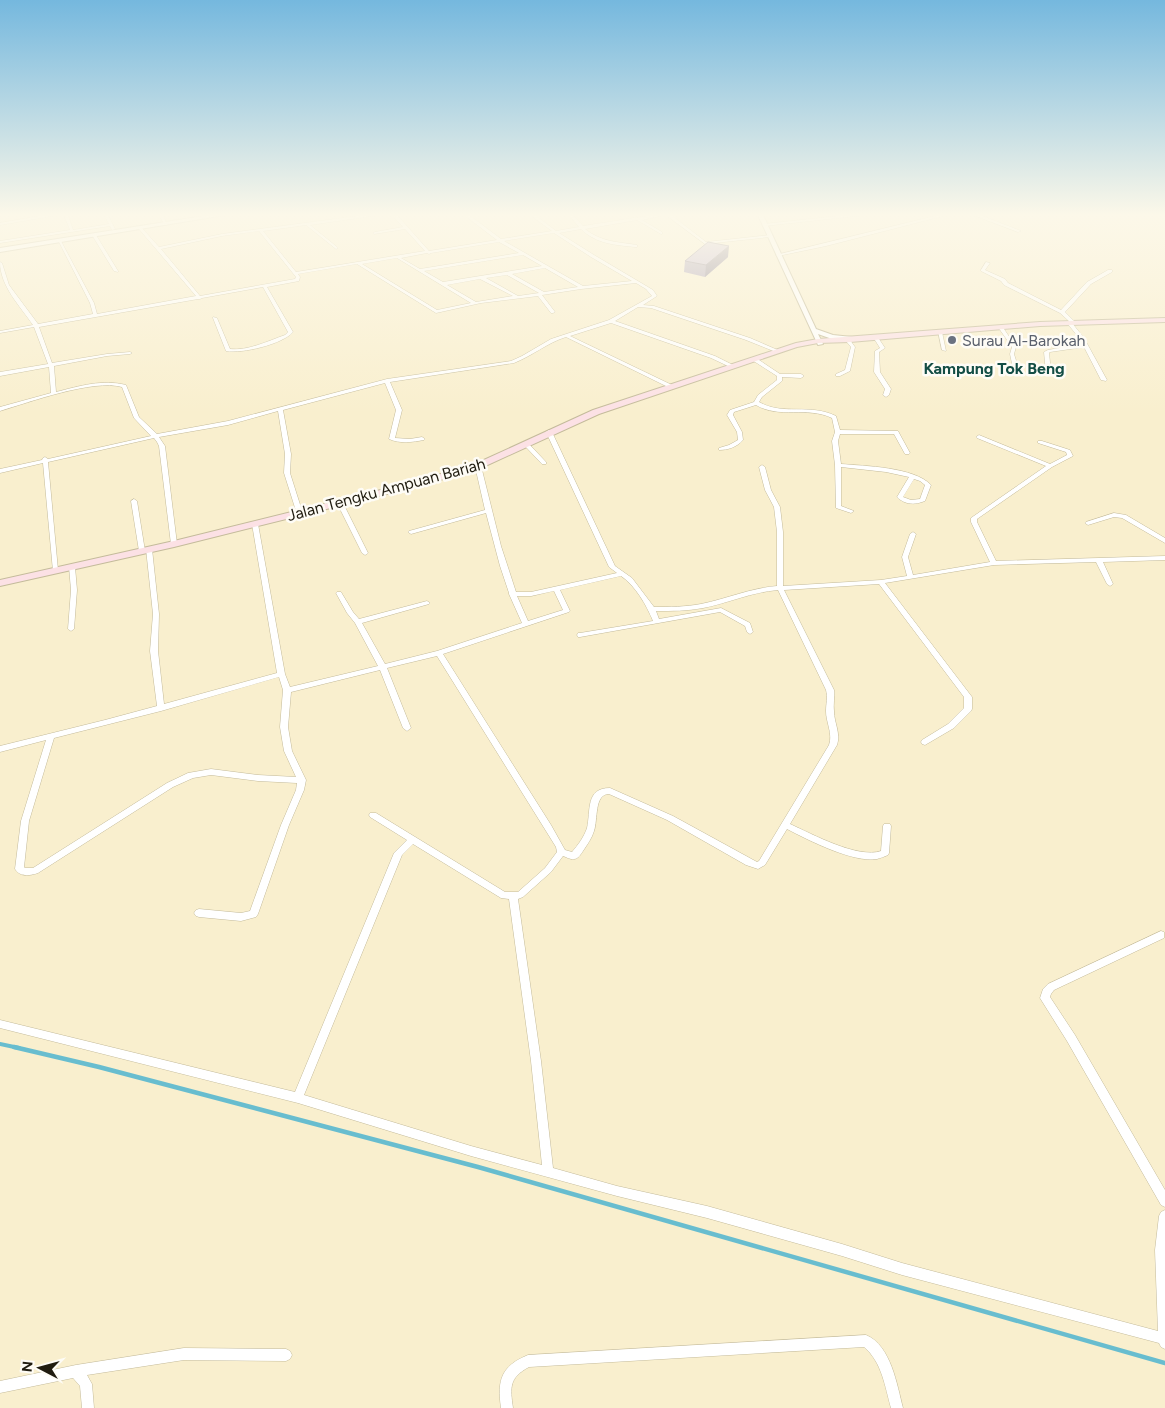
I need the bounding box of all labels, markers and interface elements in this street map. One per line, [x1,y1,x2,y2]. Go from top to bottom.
place label: Surau Al-Barokah [962,331,1086,350]
marker: Surau Al-Barokah [946,334,958,346]
district label: Kampung Tok Beng [923,359,1065,378]
street label: Jalan Tengku Ampuan Bariah [285,454,487,525]
north arrow [15,1343,65,1393]
text: N [19,1360,37,1373]

